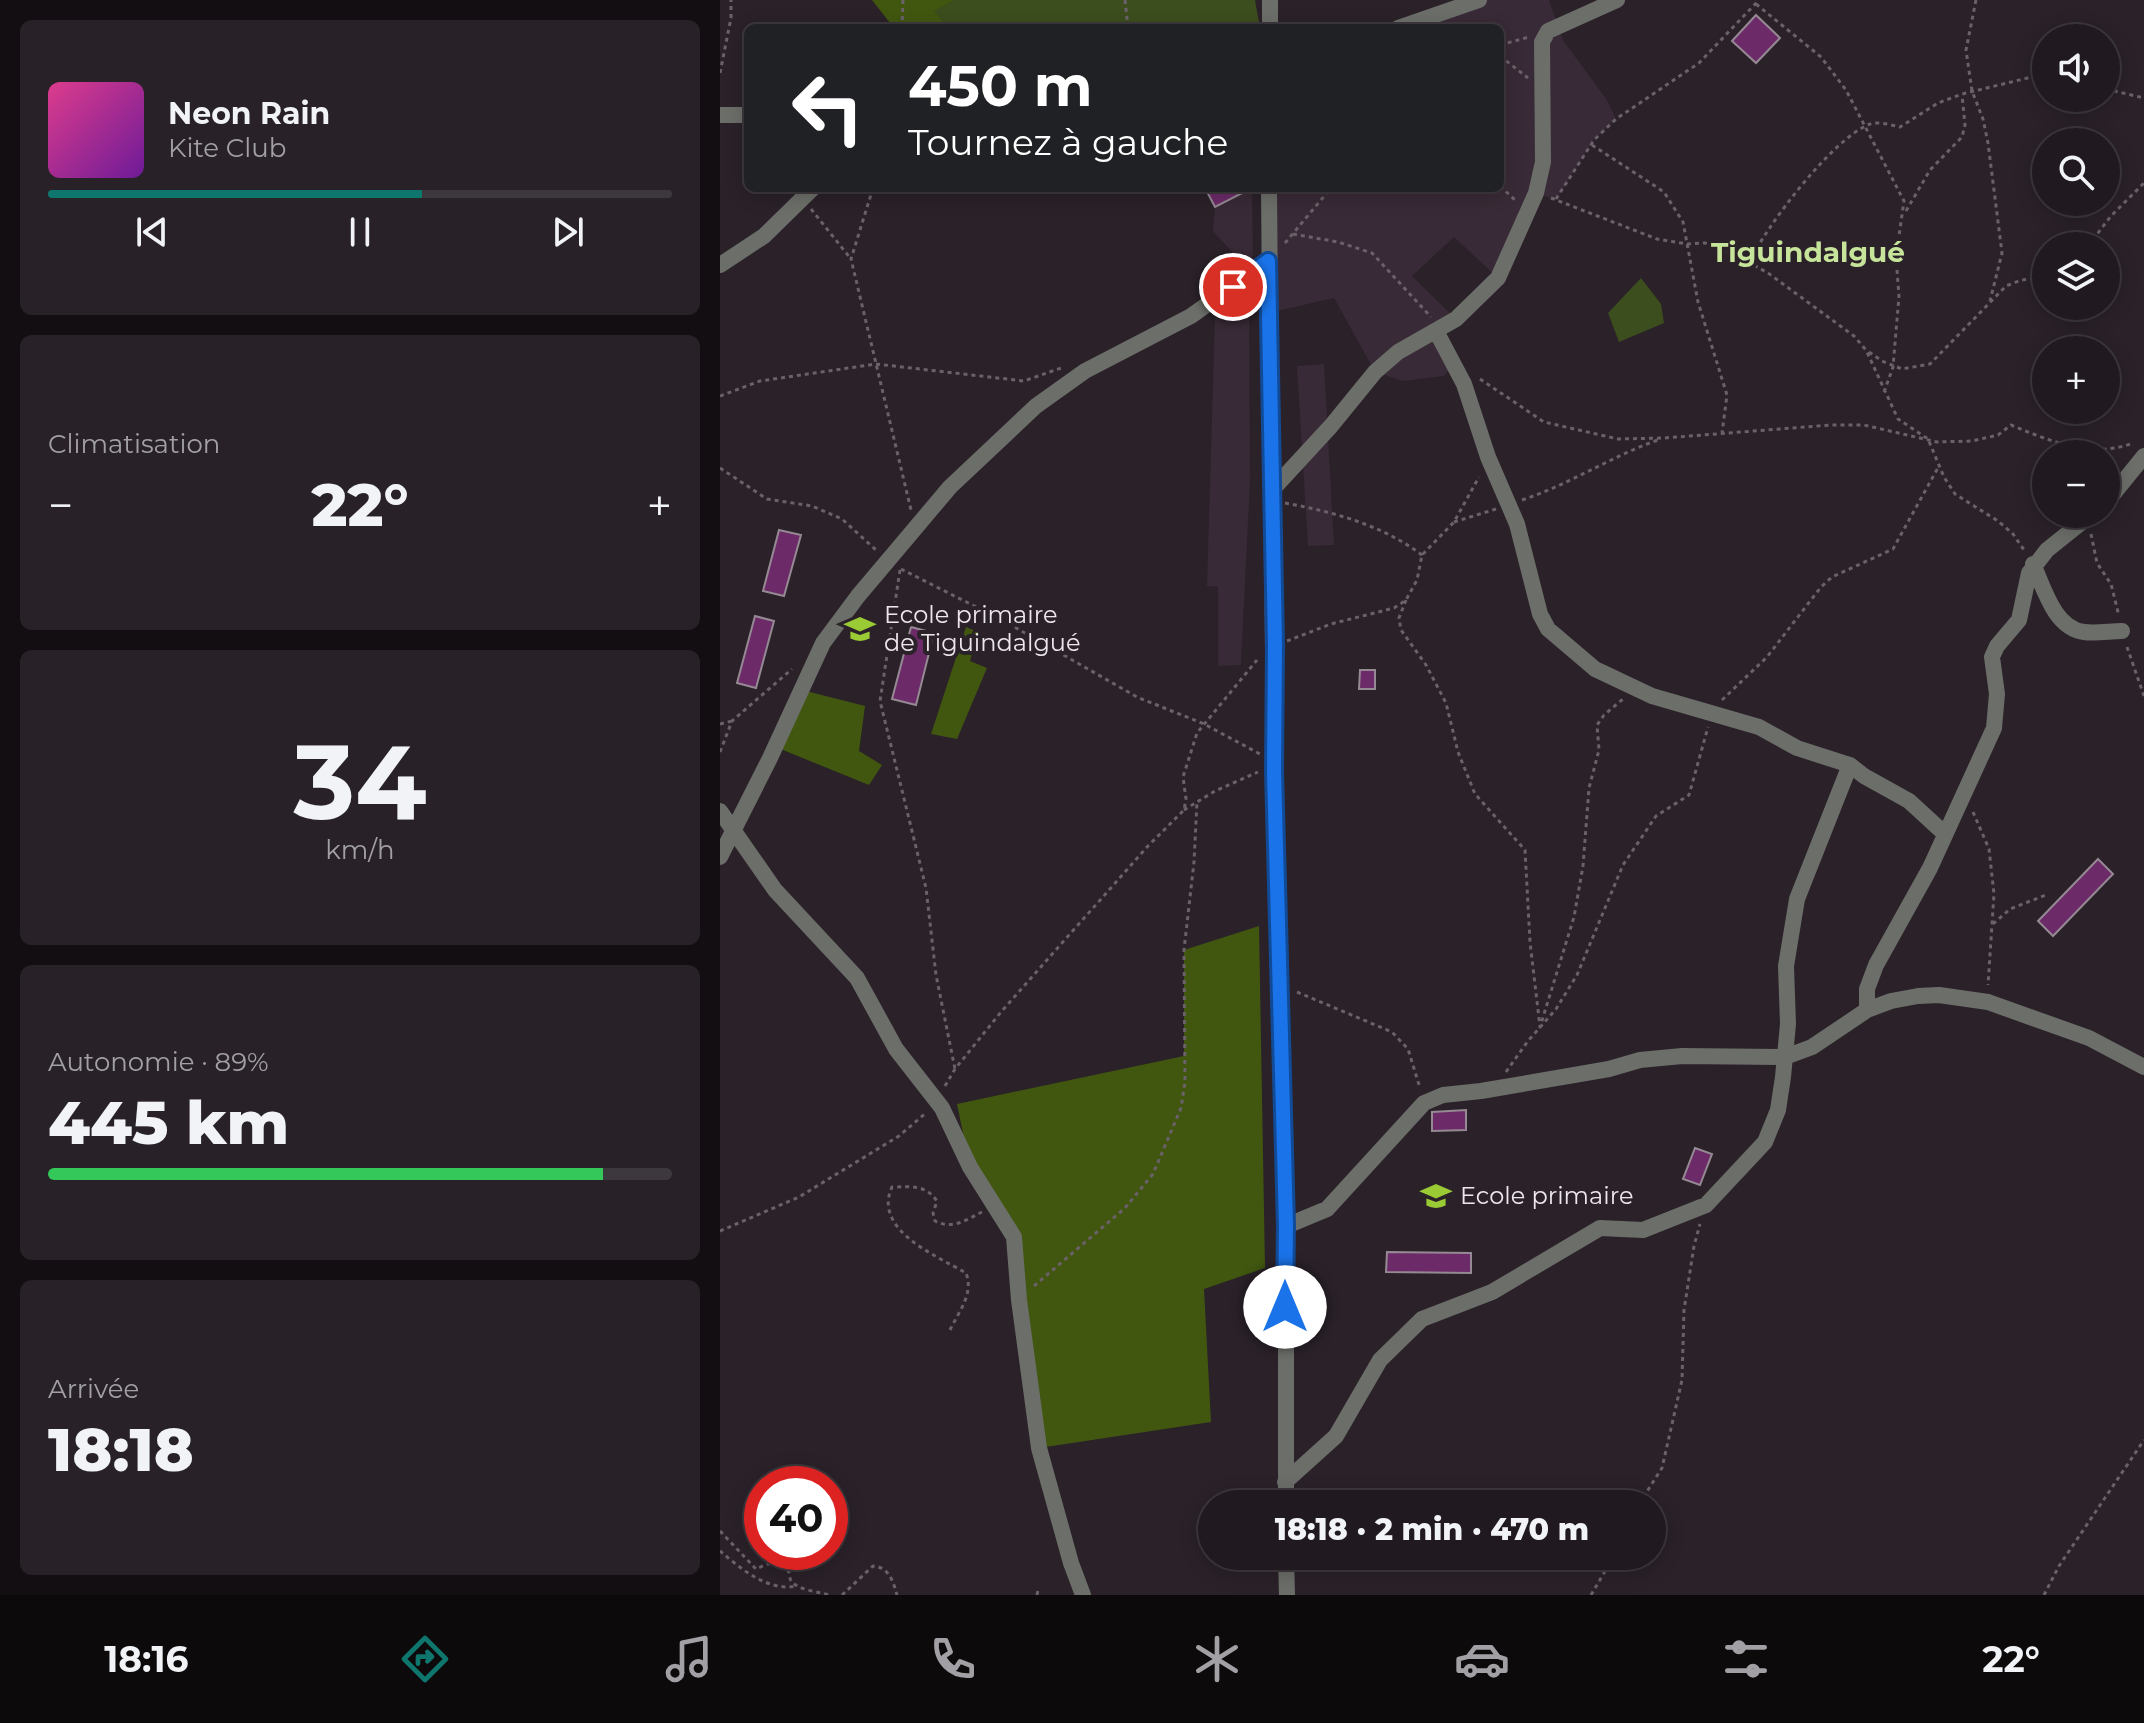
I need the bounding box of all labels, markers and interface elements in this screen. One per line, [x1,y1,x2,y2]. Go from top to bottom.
map controls [2032,24,2120,528]
button: sound [2032,24,2120,112]
text: 450 m [908,52,1093,120]
icon: left [776,56,880,160]
text: Neon Rain [168,95,330,132]
text: Tournez à gauche [908,120,1228,164]
button: search [2032,128,2120,216]
text: Kite Club [168,132,286,164]
icon: previous [130,210,174,254]
icon: pause [338,210,382,254]
icon: next [546,210,590,254]
button: layers [2032,232,2120,320]
district label: Tiguindalgué [1711,235,1905,269]
pin [1199,253,1267,321]
icon: arrive [1211,265,1255,309]
button: + [2032,336,2120,424]
text: Climatisation [48,428,220,460]
button: − [2032,440,2120,528]
text: 22° [312,468,408,541]
text: − [48,478,73,532]
text: + [647,478,672,532]
place label: Ecole primaire de Tiguindalgué [884,600,1081,657]
school or university icon: Ecole primaire de Tiguindalgué [843,612,877,646]
text: 34 [293,718,427,845]
text: km/h [325,834,395,866]
text: Autonomie · 89% [48,1046,269,1078]
text: 445 km [48,1086,289,1159]
school or university icon: Ecole primaire [1419,1179,1453,1213]
place label: Ecole primaire [1460,1181,1634,1210]
position arrow [1243,1265,1327,1349]
text: Arrivée [48,1373,139,1405]
text: 18:18 [48,1413,194,1486]
speed limit sign: 40 [744,1466,848,1570]
text: 18:18 · 2 min · 470 m [1275,1511,1589,1548]
icon: directions [397,1631,453,1687]
icon: music [661,1631,717,1687]
icon: phone [925,1631,981,1687]
icon: climate [1189,1631,1245,1687]
icon: car [1454,1631,1510,1687]
icon: filters [1718,1631,1774,1687]
text: 18:16 [104,1637,188,1681]
text: 22° [1982,1637,2040,1681]

